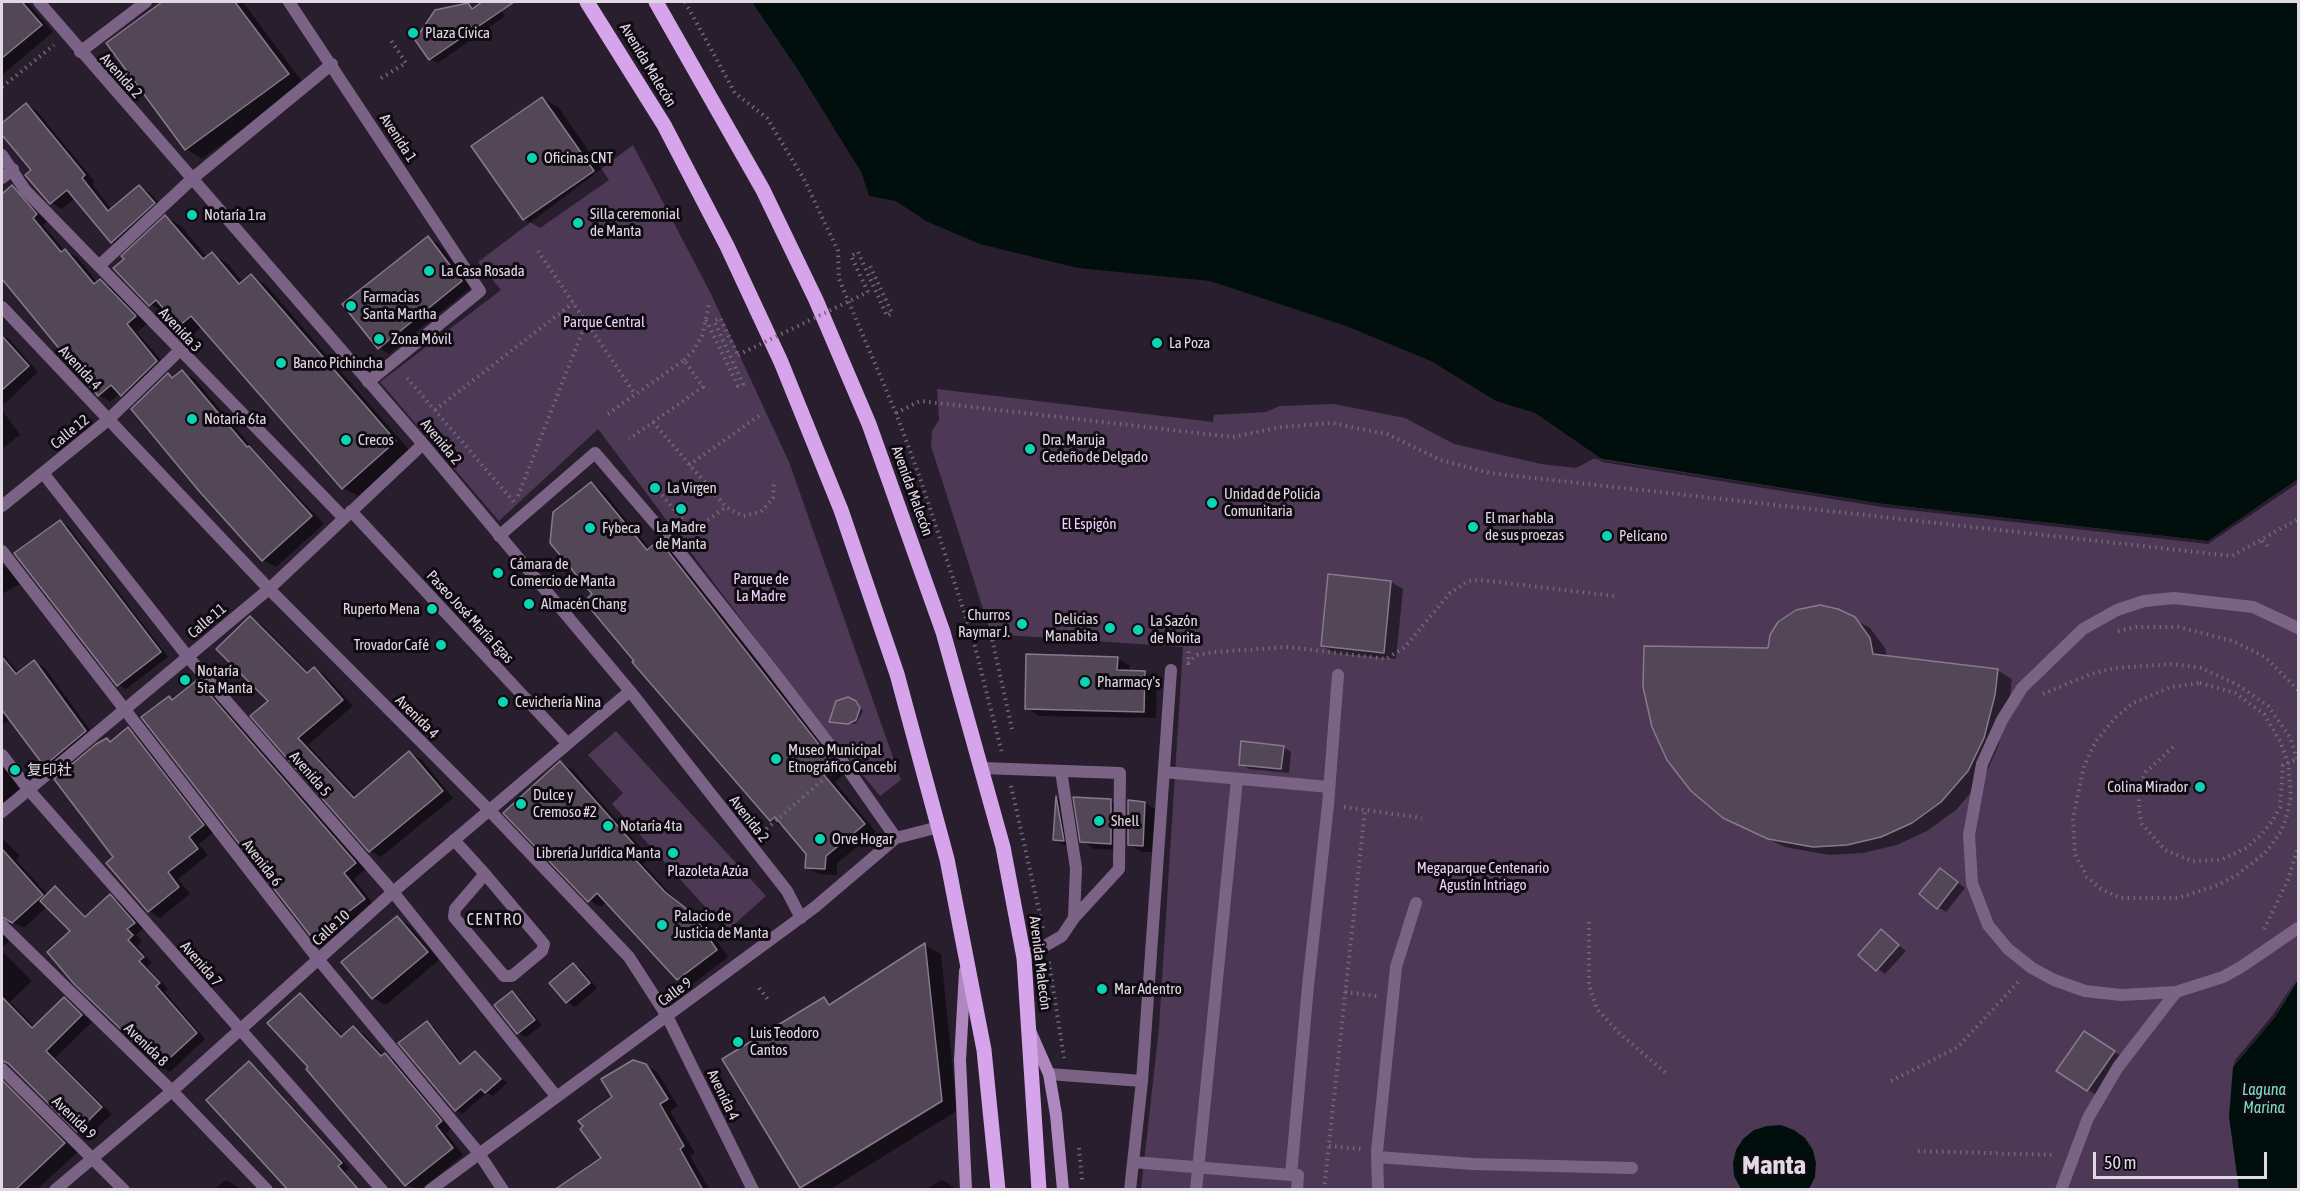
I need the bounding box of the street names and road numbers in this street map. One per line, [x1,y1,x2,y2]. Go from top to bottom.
street label: Avenida Malecón [616,20,680,110]
street label: Avenida 2 [96,50,146,102]
street label: Avenida 1 [376,110,420,166]
street label: Avenida 3 [155,304,205,356]
street label: Avenida 4 [55,342,105,394]
street label: Calle 12 [47,411,93,453]
street label: Avenida 2 [417,415,465,469]
street label: Avenida Malecón [887,444,937,538]
street label: Paseo José María Egas [423,567,517,667]
street label: Calle 11 [184,600,230,642]
street label: Avenida 4 [392,692,442,742]
street label: Avenida 5 [285,748,335,800]
street label: Avenida 2 [725,792,773,846]
street label: Avenida 6 [238,836,286,890]
street label: Calle 10 [308,906,354,950]
street label: Avenida Malecón [1025,915,1055,1011]
street label: Avenida 7 [176,938,226,990]
street label: Calle 9 [655,974,695,1010]
street label: Avenida 8 [120,1020,172,1070]
street label: Avenida 4 [703,1067,743,1123]
street label: Avenida 9 [48,1093,100,1143]

